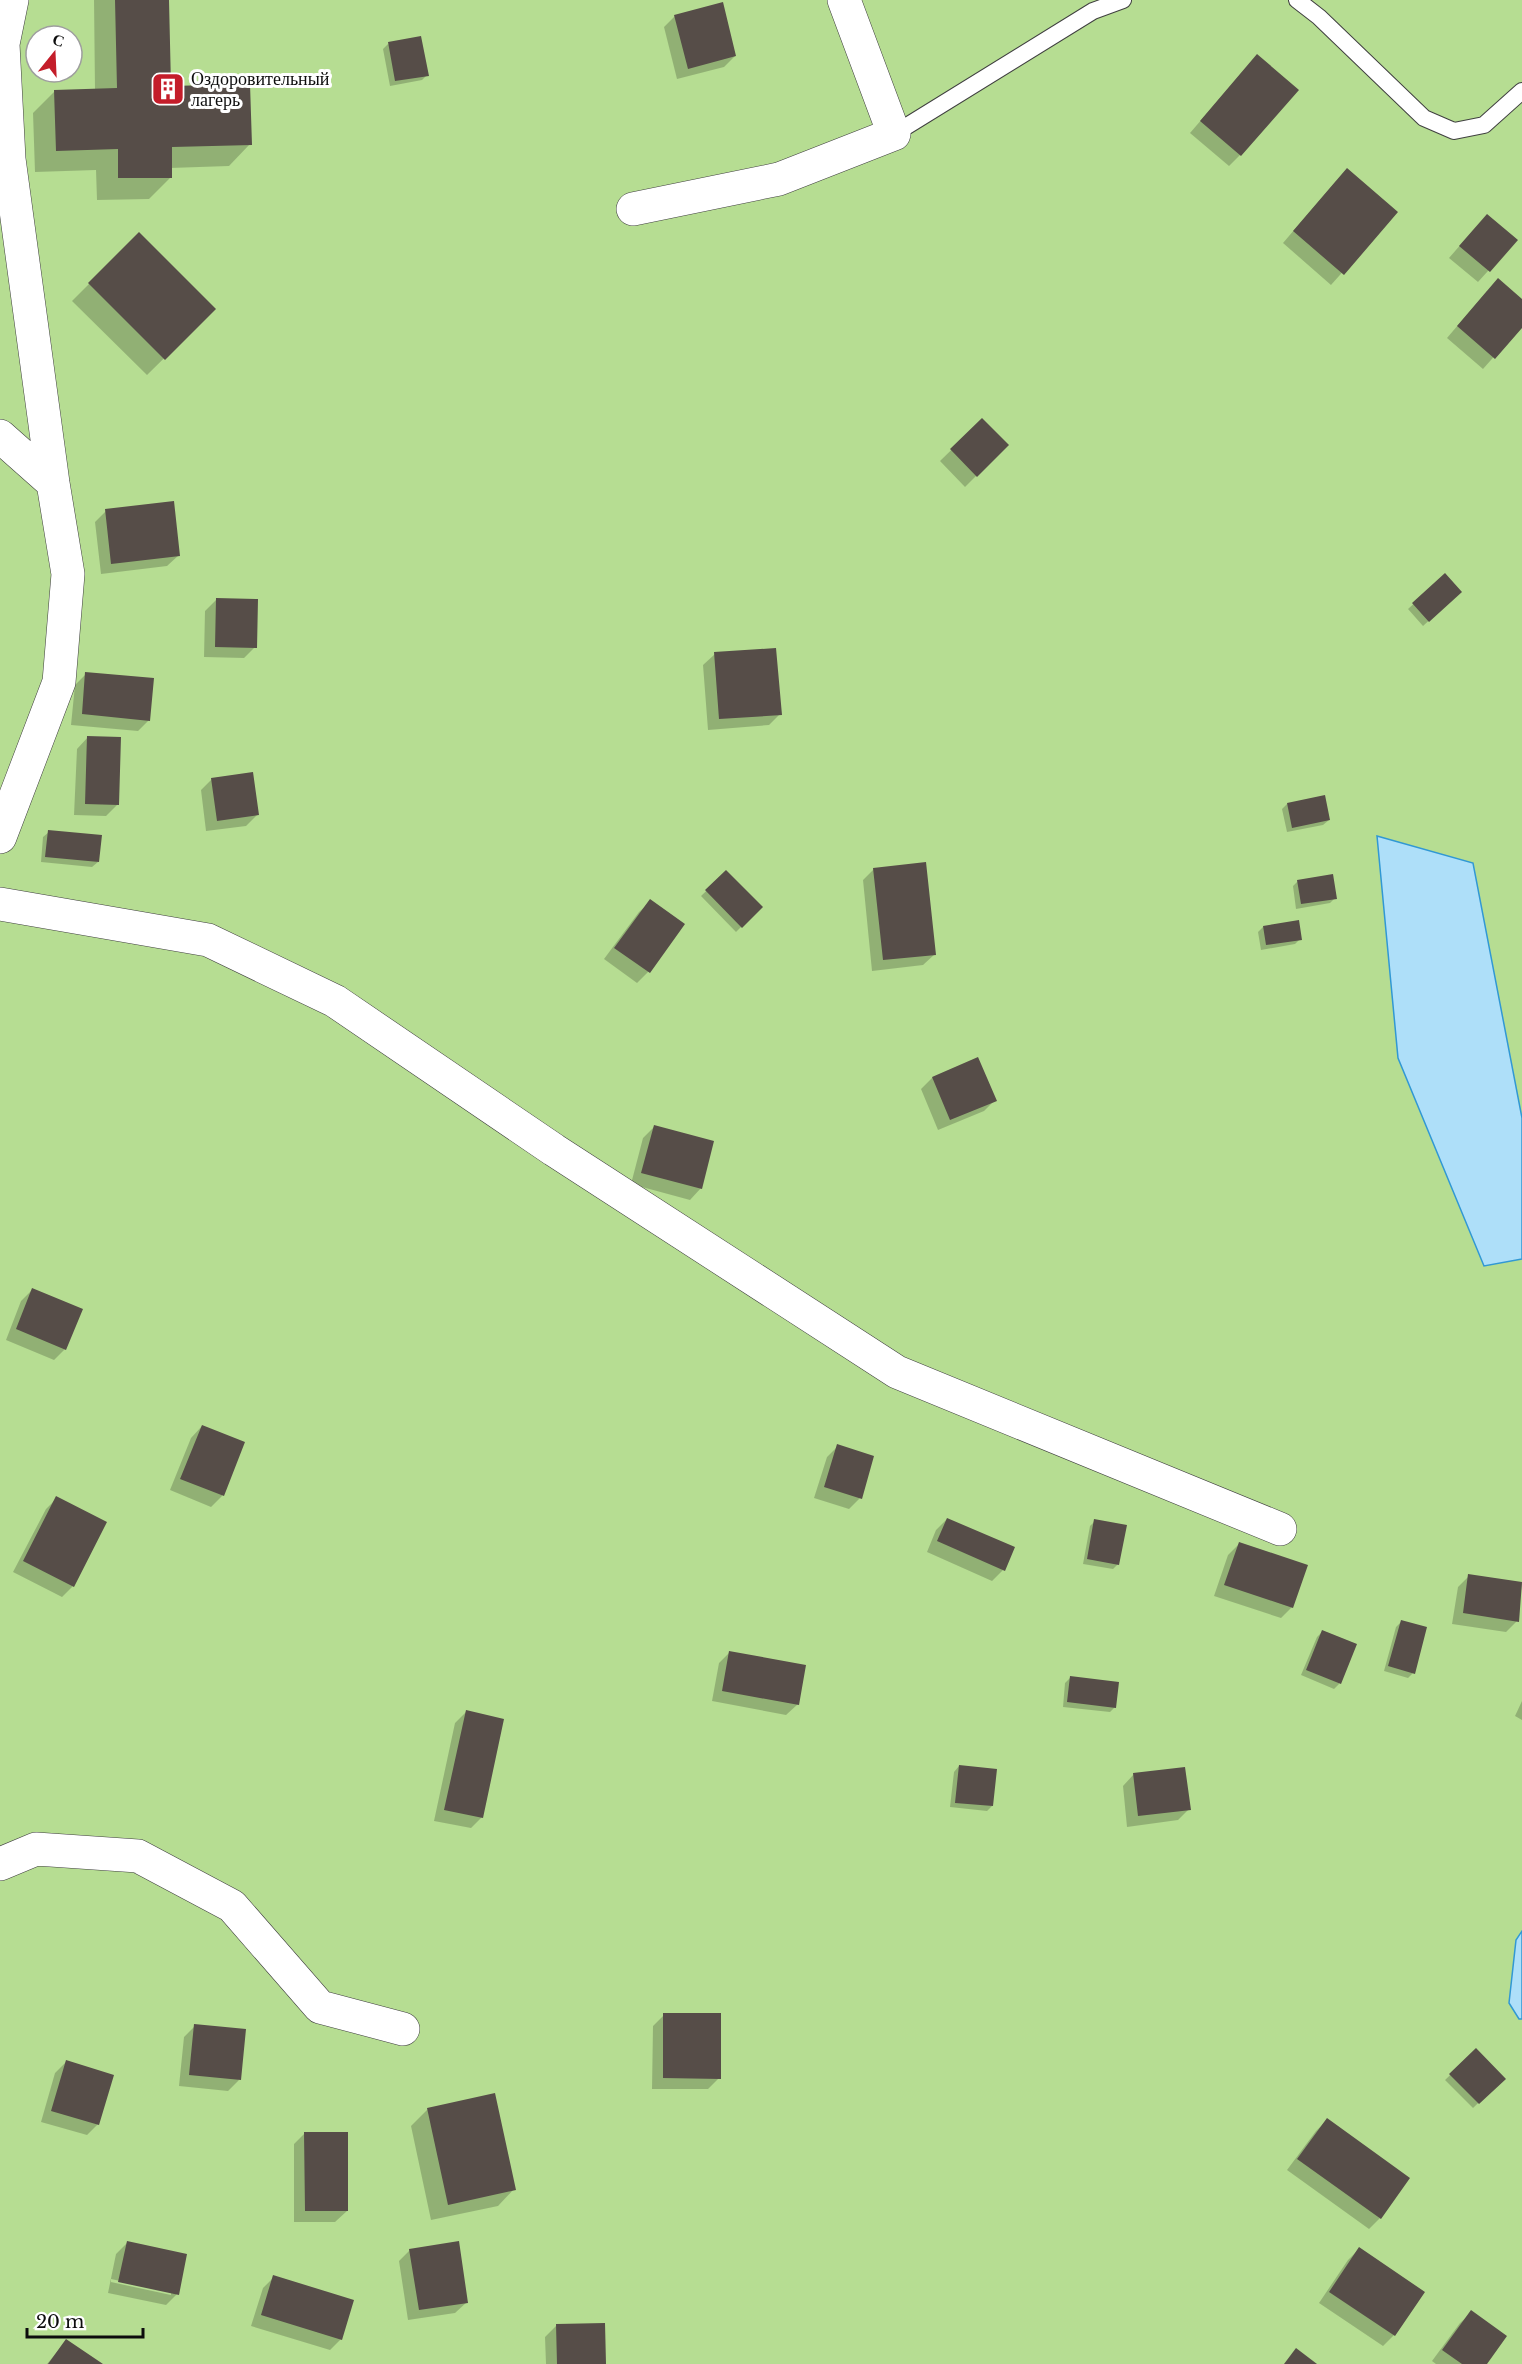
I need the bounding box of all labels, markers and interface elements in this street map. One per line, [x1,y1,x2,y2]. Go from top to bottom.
north arrow [24,24,84,84]
text: С [50,28,67,51]
place label: Оздоровительный лагерь [191,68,330,111]
building icon: Оздоровительный лагерь [150,71,186,107]
scale bar [27,2301,142,2339]
text: 20 m [36,2311,84,2333]

